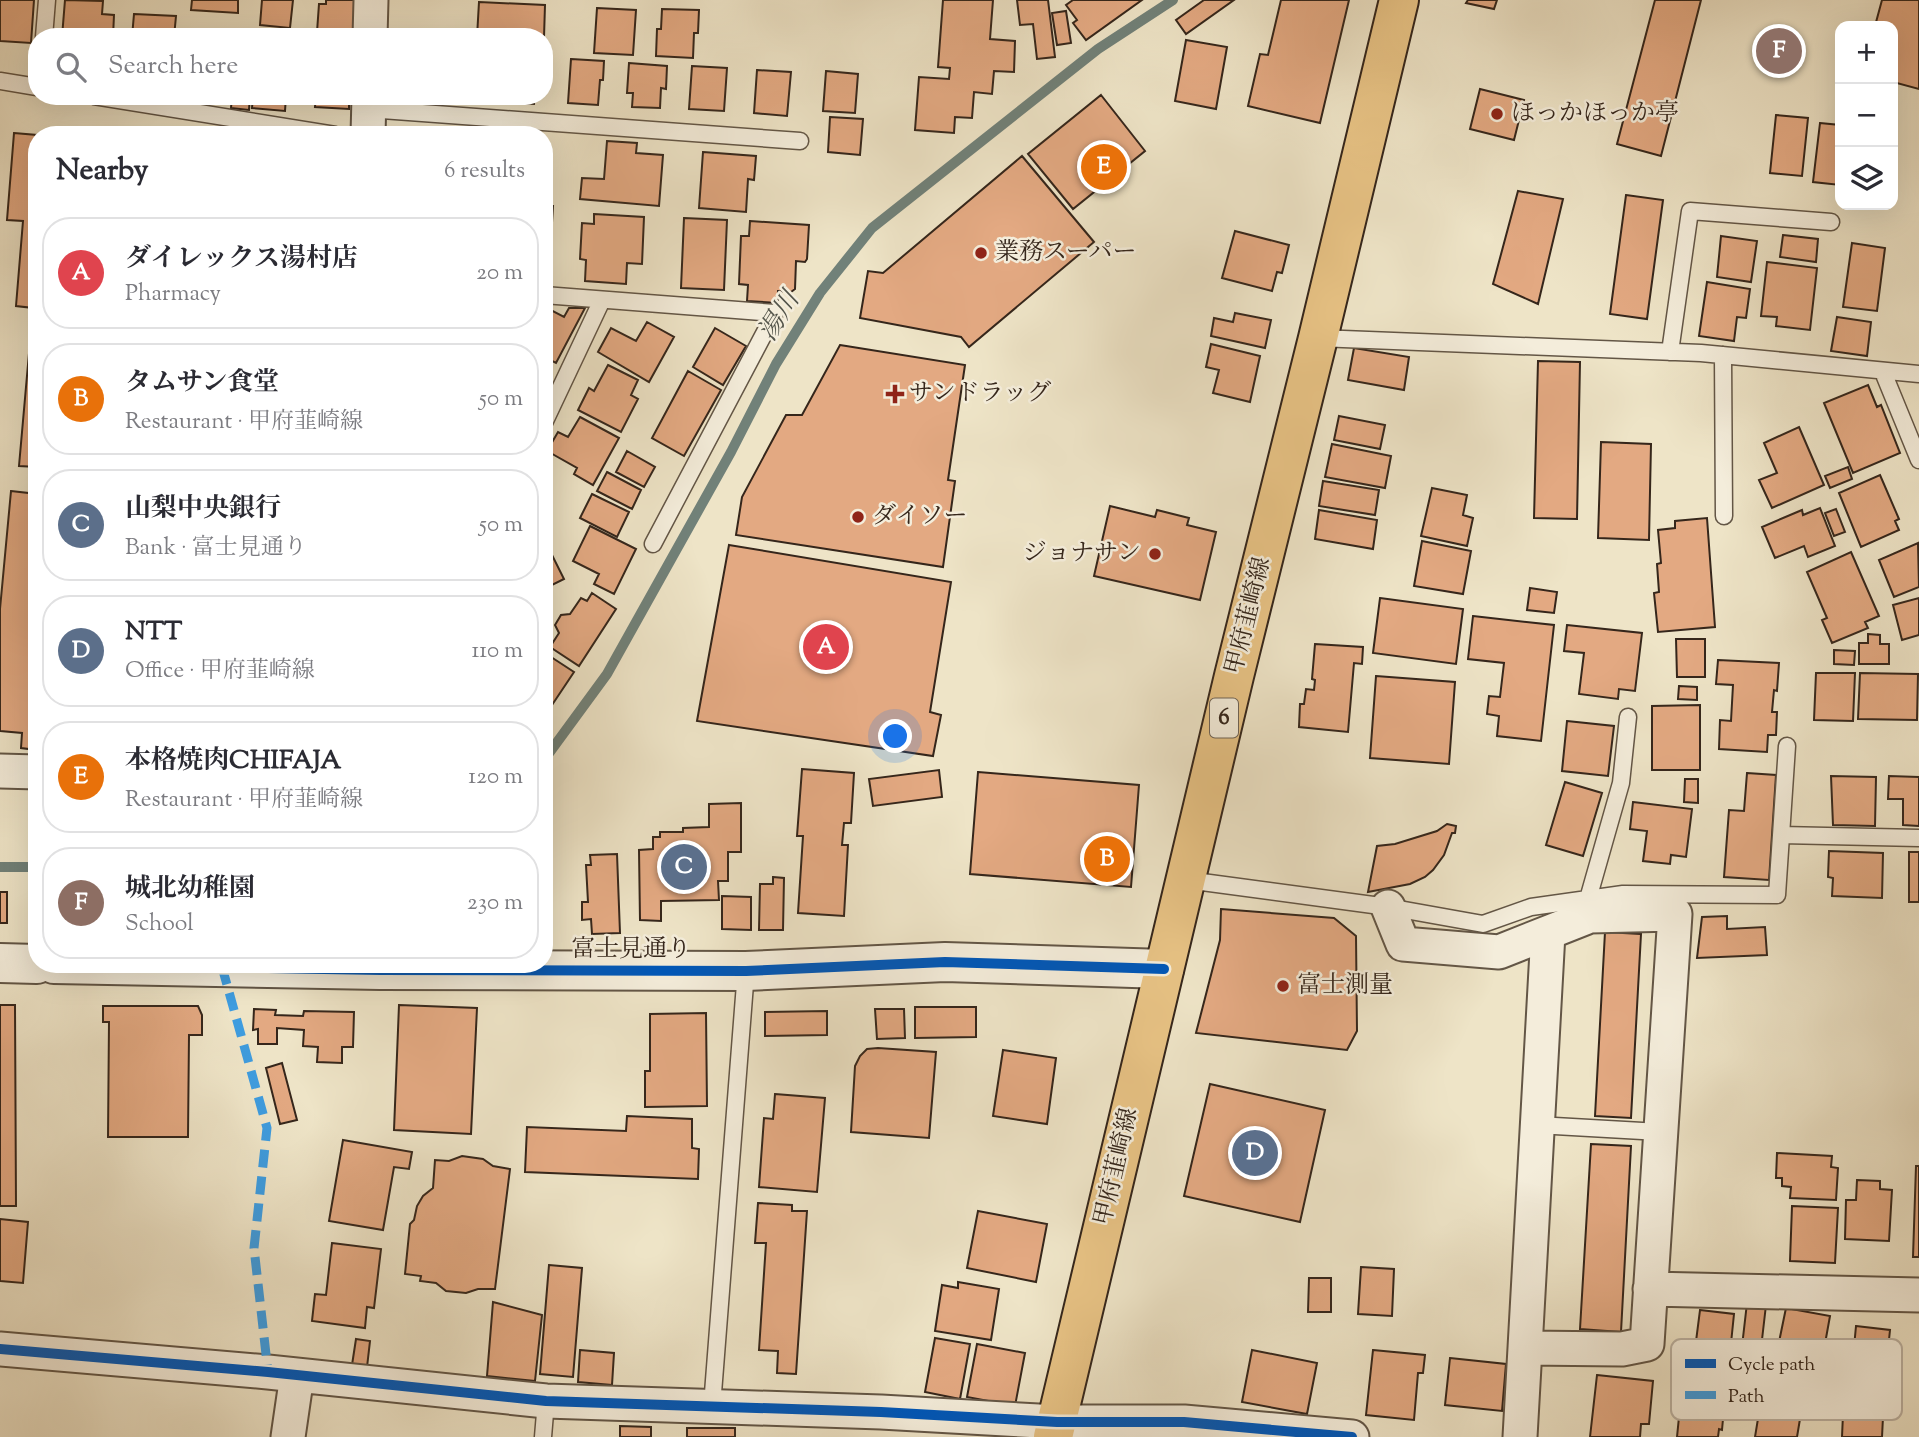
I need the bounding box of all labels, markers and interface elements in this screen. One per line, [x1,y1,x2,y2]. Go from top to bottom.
map controls [1835,21,1898,210]
button: + [1835,21,1898,84]
pin: F [1756,25,1802,77]
search box [28,28,553,105]
icon: search [52,48,90,86]
text: Search here [108,48,238,85]
button: − [1835,84,1898,147]
place label: ほっかほっか亭 [1511,97,1679,131]
marker: ほっかほっか亭 [1489,106,1505,122]
pin: E [1081,141,1127,193]
button: layers [1835,147,1898,210]
text: Nearby [56,150,148,193]
text: 6 results [444,155,525,188]
place label: 業務スーパー [995,236,1137,270]
text: ダイレックス湯村店 [125,241,358,278]
marker: 業務スーパー [973,245,989,261]
text: A [72,257,90,290]
text: 20 m [476,257,523,290]
text: Pharmacy [125,278,221,311]
water label: 湯川 [751,283,811,349]
text: タムサン食堂 [125,365,279,402]
place label: サンドラッグ [909,377,1051,411]
text: B [74,383,88,416]
text: 50 m [479,383,523,416]
marker: サンドラッグ [887,386,903,402]
text: Restaurant · 甲府韮崎線 [125,406,363,439]
text: 山梨中央銀行 [125,491,281,528]
place label: ダイソー [872,500,968,534]
text: C [72,509,90,542]
text: 50 m [479,509,523,542]
marker: ダイソー [850,509,866,525]
text: Bank · 富士見通り [125,532,307,565]
place label: ジョナサン [1023,537,1141,571]
marker: ジョナサン [1147,546,1163,562]
street label: 甲府韮崎線 [1218,554,1280,678]
text: NTT [125,614,182,651]
pin: A [803,621,849,673]
text: D [72,635,90,668]
text: 110 m [472,635,523,668]
text: Office · 甲府韮崎線 [125,655,315,688]
road number: 6 [1210,698,1238,738]
your location [878,719,912,753]
text: 本格焼肉CHIFAJA [125,743,341,780]
text: E [74,761,88,794]
text: 120 m [468,761,523,794]
text: Restaurant · 甲府韮崎線 [125,784,363,817]
pin: B [1084,833,1130,885]
pin: C [661,841,707,893]
text: 城北幼稚園 [125,871,255,908]
text: F [75,887,87,920]
text: 230 m [467,887,523,920]
text: School [125,908,194,941]
street label: 富士見通り [571,933,691,967]
place label: 富士測量 [1297,969,1393,1003]
marker: 富士測量 [1275,978,1291,994]
street label: 甲府韮崎線 [1087,1105,1147,1229]
pin: D [1232,1127,1278,1179]
legend [1671,1339,1902,1420]
text: Cycle path [1728,1352,1815,1379]
text: Path [1728,1384,1765,1411]

